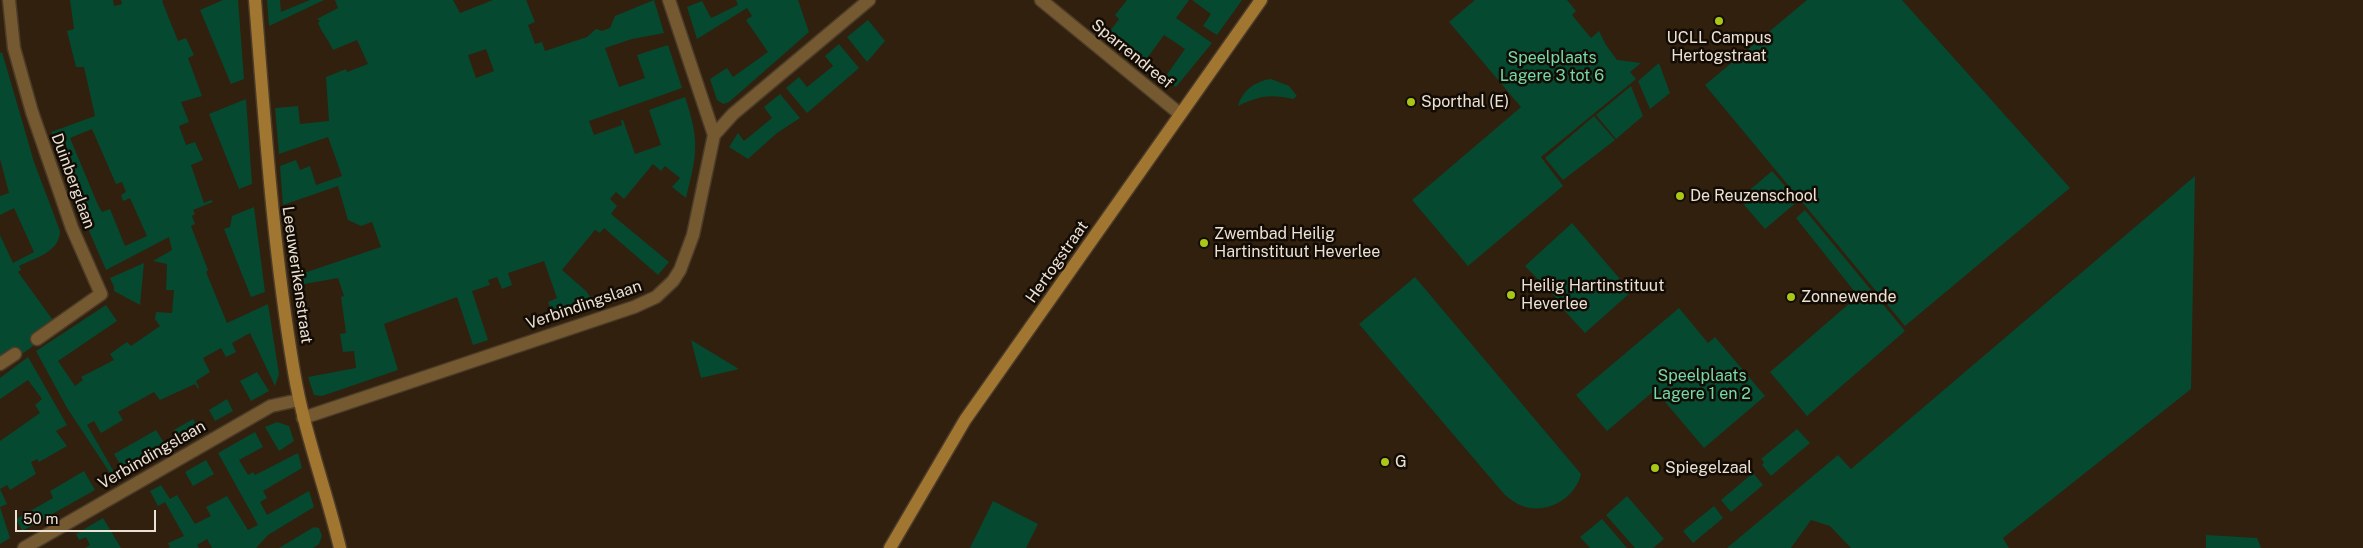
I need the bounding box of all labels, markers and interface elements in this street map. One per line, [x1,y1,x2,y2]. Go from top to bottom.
street label: Sparrendreef [1087,15,1177,93]
marker: UCLL Campus Hertogstraat [1713,15,1725,27]
place label: UCLL Campus Hertogstraat [1666,28,1772,66]
park label: Speelplaats Lagere 3 tot 6 [1500,48,1604,86]
place label: Sporthal (E) [1421,92,1509,112]
marker: Sporthal (E) [1405,96,1417,108]
street label: Duinberglaan [47,131,99,231]
place label: De Reuzenschool [1690,186,1818,206]
marker: De Reuzenschool [1674,190,1686,202]
street label: Leeuwerikenstraat [278,205,316,345]
street label: Hertogstraat [1022,217,1092,307]
place label: Zwembad Heilig Hartinstituut Heverlee [1214,224,1380,262]
marker: Zwembad Heilig Hartinstituut Heverlee [1198,237,1210,249]
street label: Verbindingslaan [524,276,644,334]
place label: Heilig Hartinstituut Heverlee [1521,276,1664,314]
place label: Zonnewende [1801,287,1897,307]
marker: Heilig Hartinstituut Heverlee [1505,289,1517,301]
marker: Zonnewende [1785,291,1797,303]
park label: Speelplaats Lagere 1 en 2 [1653,366,1751,404]
street label: Verbindingslaan [95,417,209,493]
place label: G [1395,452,1407,472]
marker: G [1379,456,1391,468]
place label: Spiegelzaal [1665,458,1752,478]
marker: Spiegelzaal [1649,462,1661,474]
scale bar [18,500,159,532]
text: 50 m [23,510,58,527]

